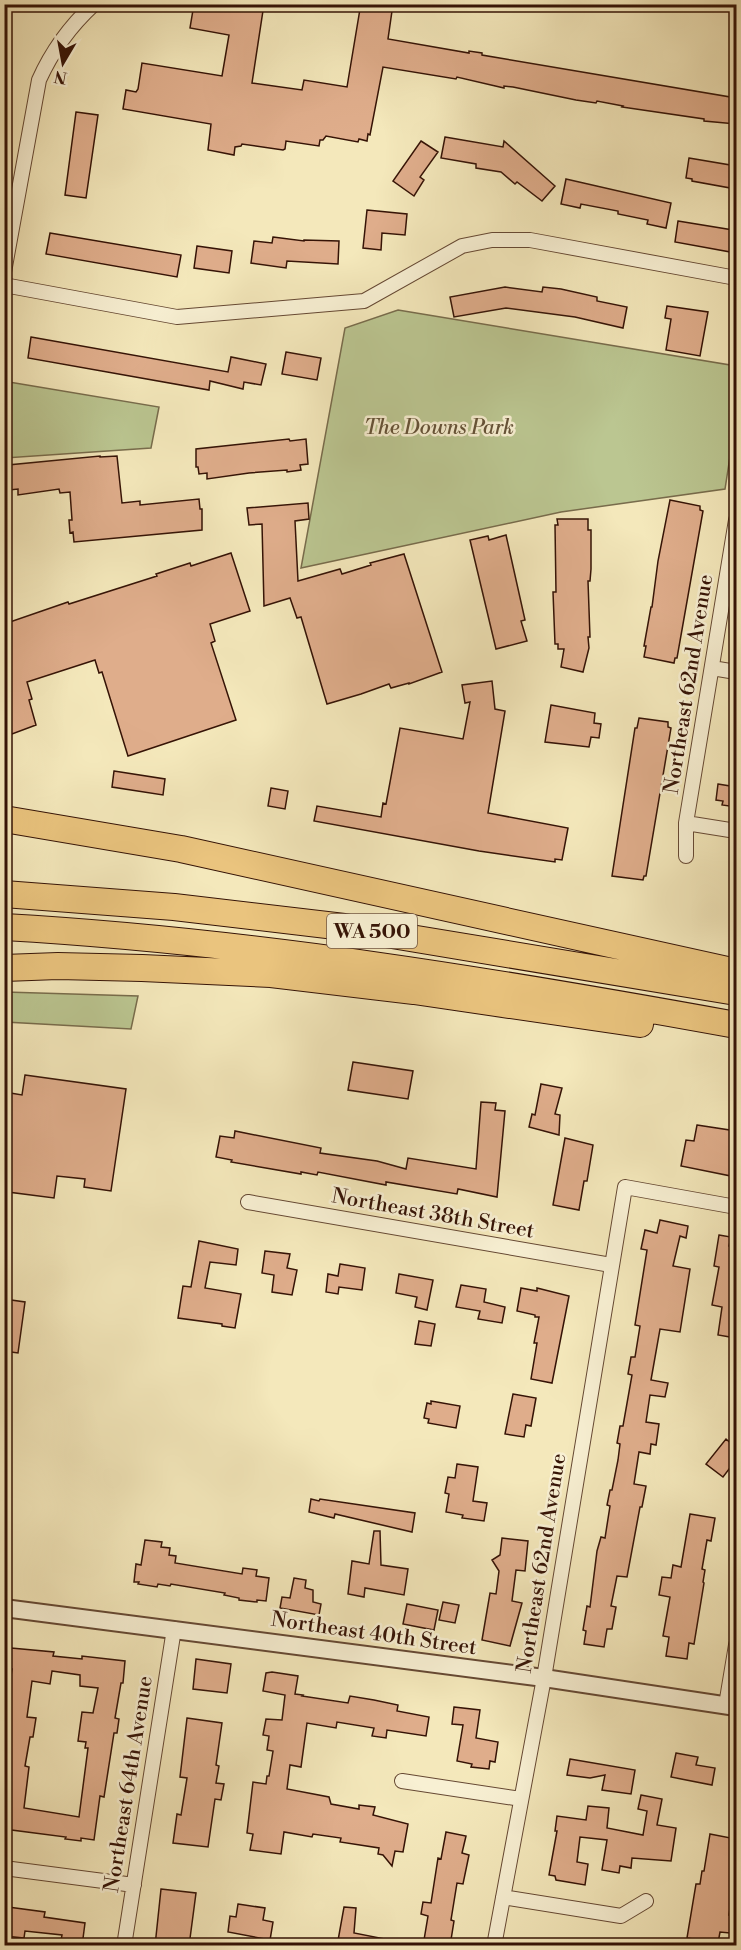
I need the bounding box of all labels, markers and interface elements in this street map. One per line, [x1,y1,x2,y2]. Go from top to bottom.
north arrow [33,33,93,93]
text: N [52,66,69,88]
park label: The Downs Park [364,415,514,441]
street label: Northeast 62nd Avenue [659,572,719,796]
road number: WA 500 [327,914,417,948]
street label: Northeast 38th Street [329,1183,537,1245]
street label: Northeast 62nd Avenue [512,1451,572,1675]
street label: Northeast 40th Street [269,1607,479,1661]
street label: Northeast 64th Avenue [99,1674,159,1894]

